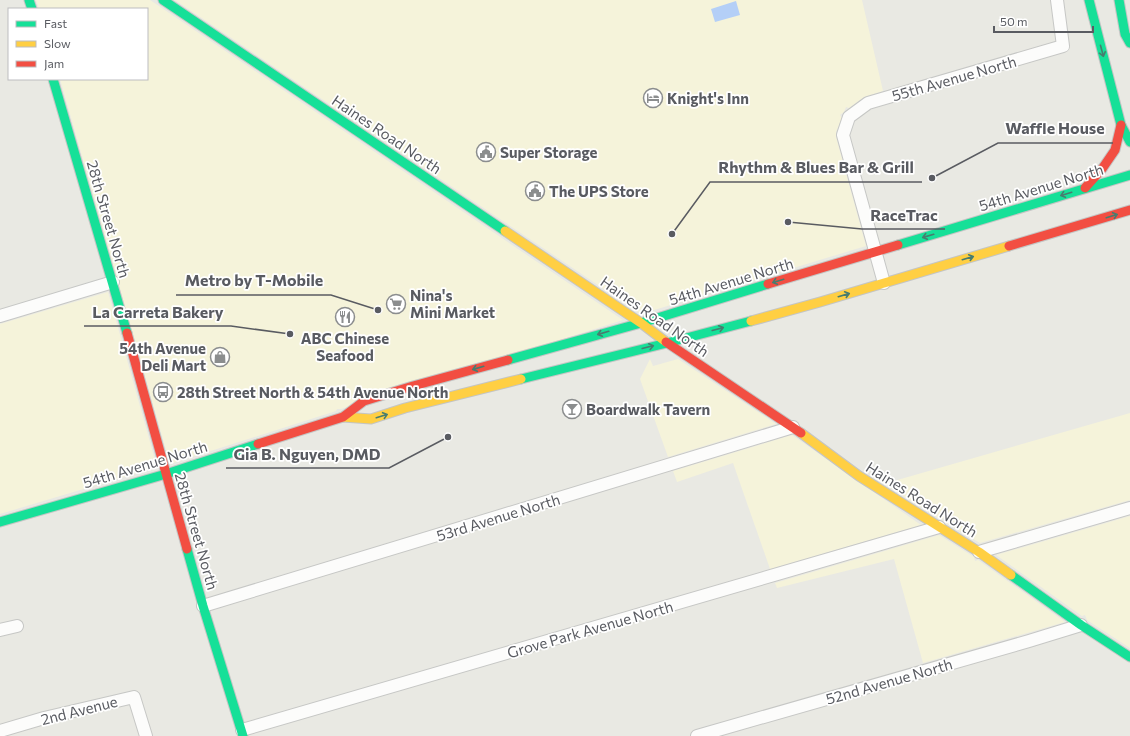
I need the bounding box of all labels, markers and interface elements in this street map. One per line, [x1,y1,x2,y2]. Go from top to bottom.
legend [8,8,148,80]
scale bar [994,8,1093,34]
text: 50 m [1000,14,1028,28]
text: Fast [44,16,67,30]
text: Slow [44,36,71,50]
one-way arrow [1099,45,1106,58]
street label: 55th Avenue North [890,52,1018,104]
text: Jam [44,56,64,71]
hotel icon: Knight's Inn [642,87,664,109]
place label: Knight's Inn [667,89,749,107]
street label: Haines Road North [329,91,445,177]
callout: Waffle House [998,115,1113,143]
text: Waffle House [1005,118,1105,137]
public building icon: Super Storage [475,141,497,163]
place label: Super Storage [500,143,598,161]
callout: Rhythm & Blues Bar & Grill [710,154,922,182]
text: Rhythm & Blues Bar & Grill [718,157,914,176]
street label: 28th Street North [84,158,134,280]
street label: 54th Avenue North [977,160,1105,214]
public building icon: The UPS Store [524,180,546,202]
place label: The UPS Store [549,182,649,200]
one-way arrow [1060,191,1073,198]
callout: RaceTrac [862,201,945,229]
text: RaceTrac [870,205,938,224]
one-way arrow [1105,212,1118,219]
one-way arrow [922,233,935,240]
street label: 54th Avenue North [667,254,795,308]
one-way arrow [962,254,975,261]
callout: Metro by T-Mobile [176,267,331,295]
text: Metro by T-Mobile [185,270,323,289]
street label: Haines Road North [597,272,713,360]
one-way arrow [772,278,785,285]
place label: Nina's Mini Market [410,286,495,321]
one-way arrow [837,291,850,298]
supermarket icon: Nina's Mini Market [385,293,407,315]
callout: La Carreta Bakery [84,298,231,326]
text: La Carreta Bakery [92,302,224,321]
restaurant icon: ABC Chinese Seafood [334,306,356,328]
one-way arrow [711,325,724,332]
place label: ABC Chinese Seafood [301,329,389,364]
one-way arrow [597,330,610,337]
place label: 54th Avenue Deli Mart [119,339,206,374]
one-way arrow [642,343,655,350]
shop icon: 54th Avenue Deli Mart [209,346,231,368]
one-way arrow [471,365,484,372]
bus stop icon: 28th Street North & 54th Avenue North [152,381,174,403]
place label: 28th Street North & 54th Avenue North [177,383,448,401]
bar icon: Boardwalk Tavern [561,398,583,420]
place label: Boardwalk Tavern [586,400,710,418]
one-way arrow [375,412,388,419]
street label: 54th Avenue North [81,437,209,491]
callout: Gia B. Nguyen, DMD [226,440,389,468]
text: Gia B. Nguyen, DMD [233,444,381,463]
street label: Haines Road North [863,457,981,541]
street label: 28th Street North [172,470,222,592]
street label: 53rd Avenue North [434,490,562,544]
street label: Grove Park Avenue North [505,597,675,661]
street label: 52nd Avenue North [824,654,954,708]
street label: 2nd Avenue [39,692,119,728]

